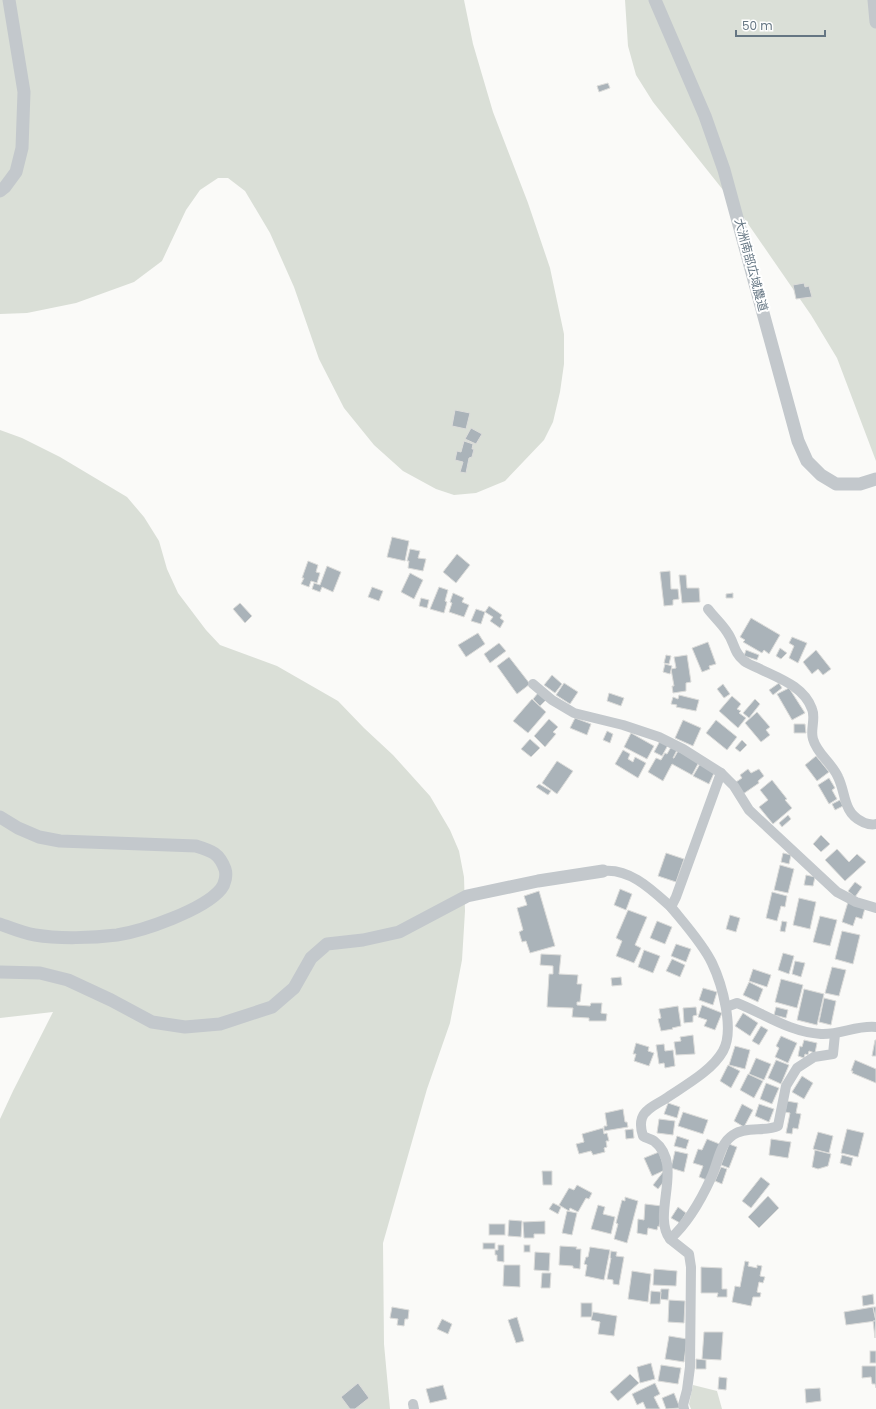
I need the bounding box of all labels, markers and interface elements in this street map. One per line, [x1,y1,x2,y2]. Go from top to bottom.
scale bar [736,12,825,38]
text: 50 m [742,17,773,34]
street label: 大洲南部広域農道 [731,216,772,313]

